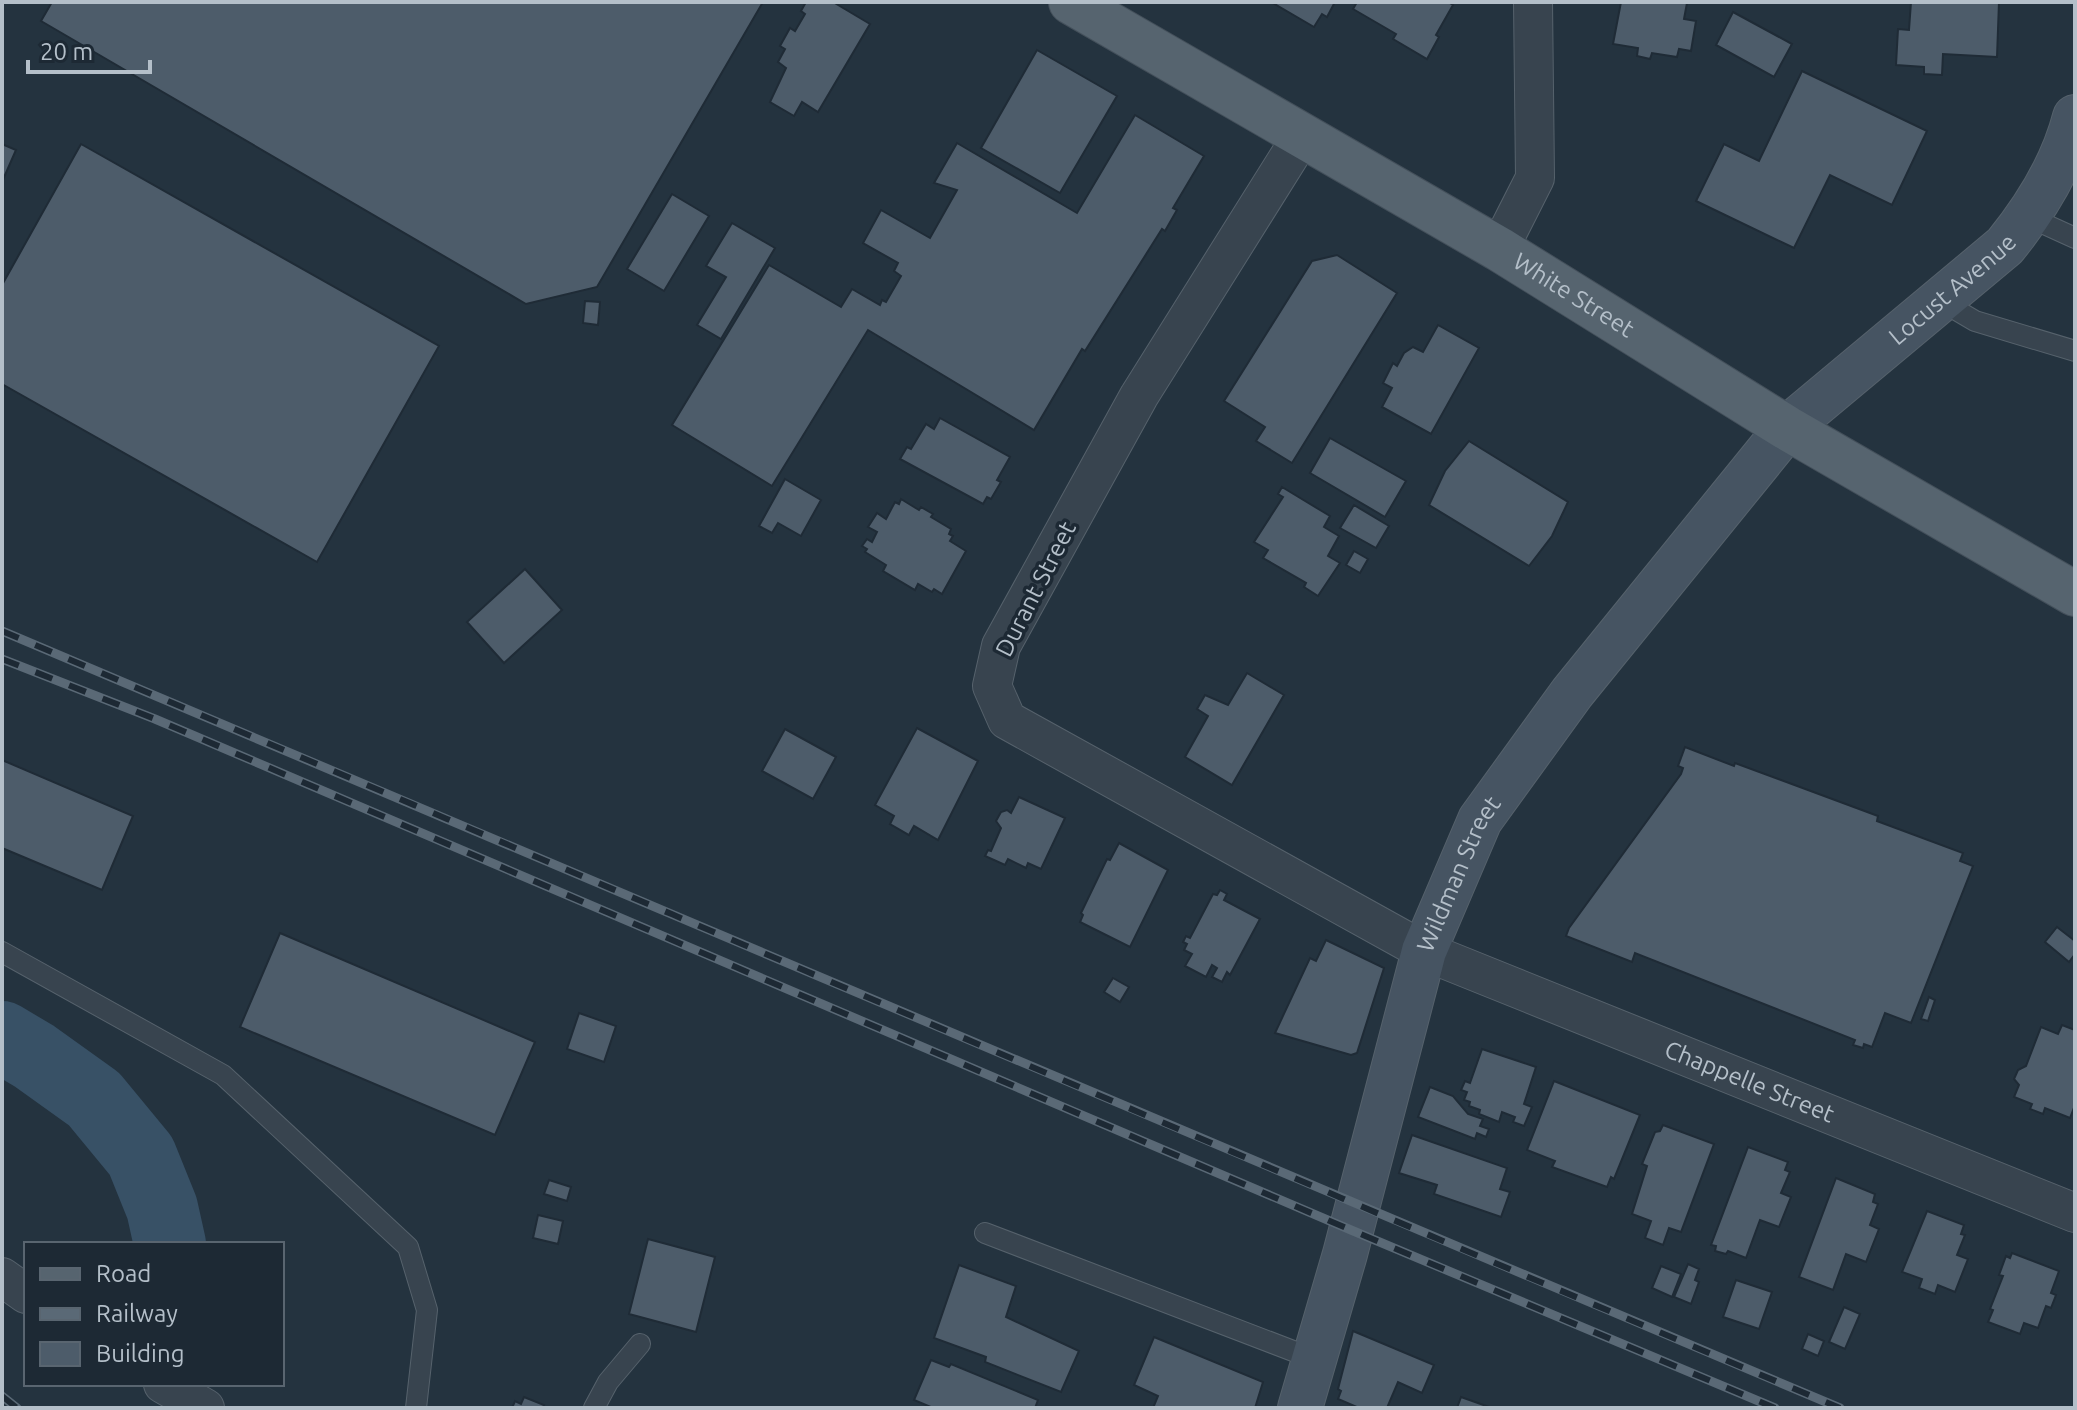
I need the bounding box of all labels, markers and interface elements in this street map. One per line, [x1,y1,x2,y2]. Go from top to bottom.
scale bar [28,24,150,74]
text: 20 m [40,38,93,65]
street label: Locust Avenue [1883,229,2022,350]
street label: White Street [1509,247,1640,343]
street label: Durant Street [990,516,1081,661]
street label: Wildman Street [1411,790,1506,956]
street label: Chappelle Street [1661,1035,1839,1128]
legend [24,1242,284,1386]
text: Road [96,1260,151,1287]
text: Railway [96,1300,178,1327]
text: Building [96,1340,184,1367]

